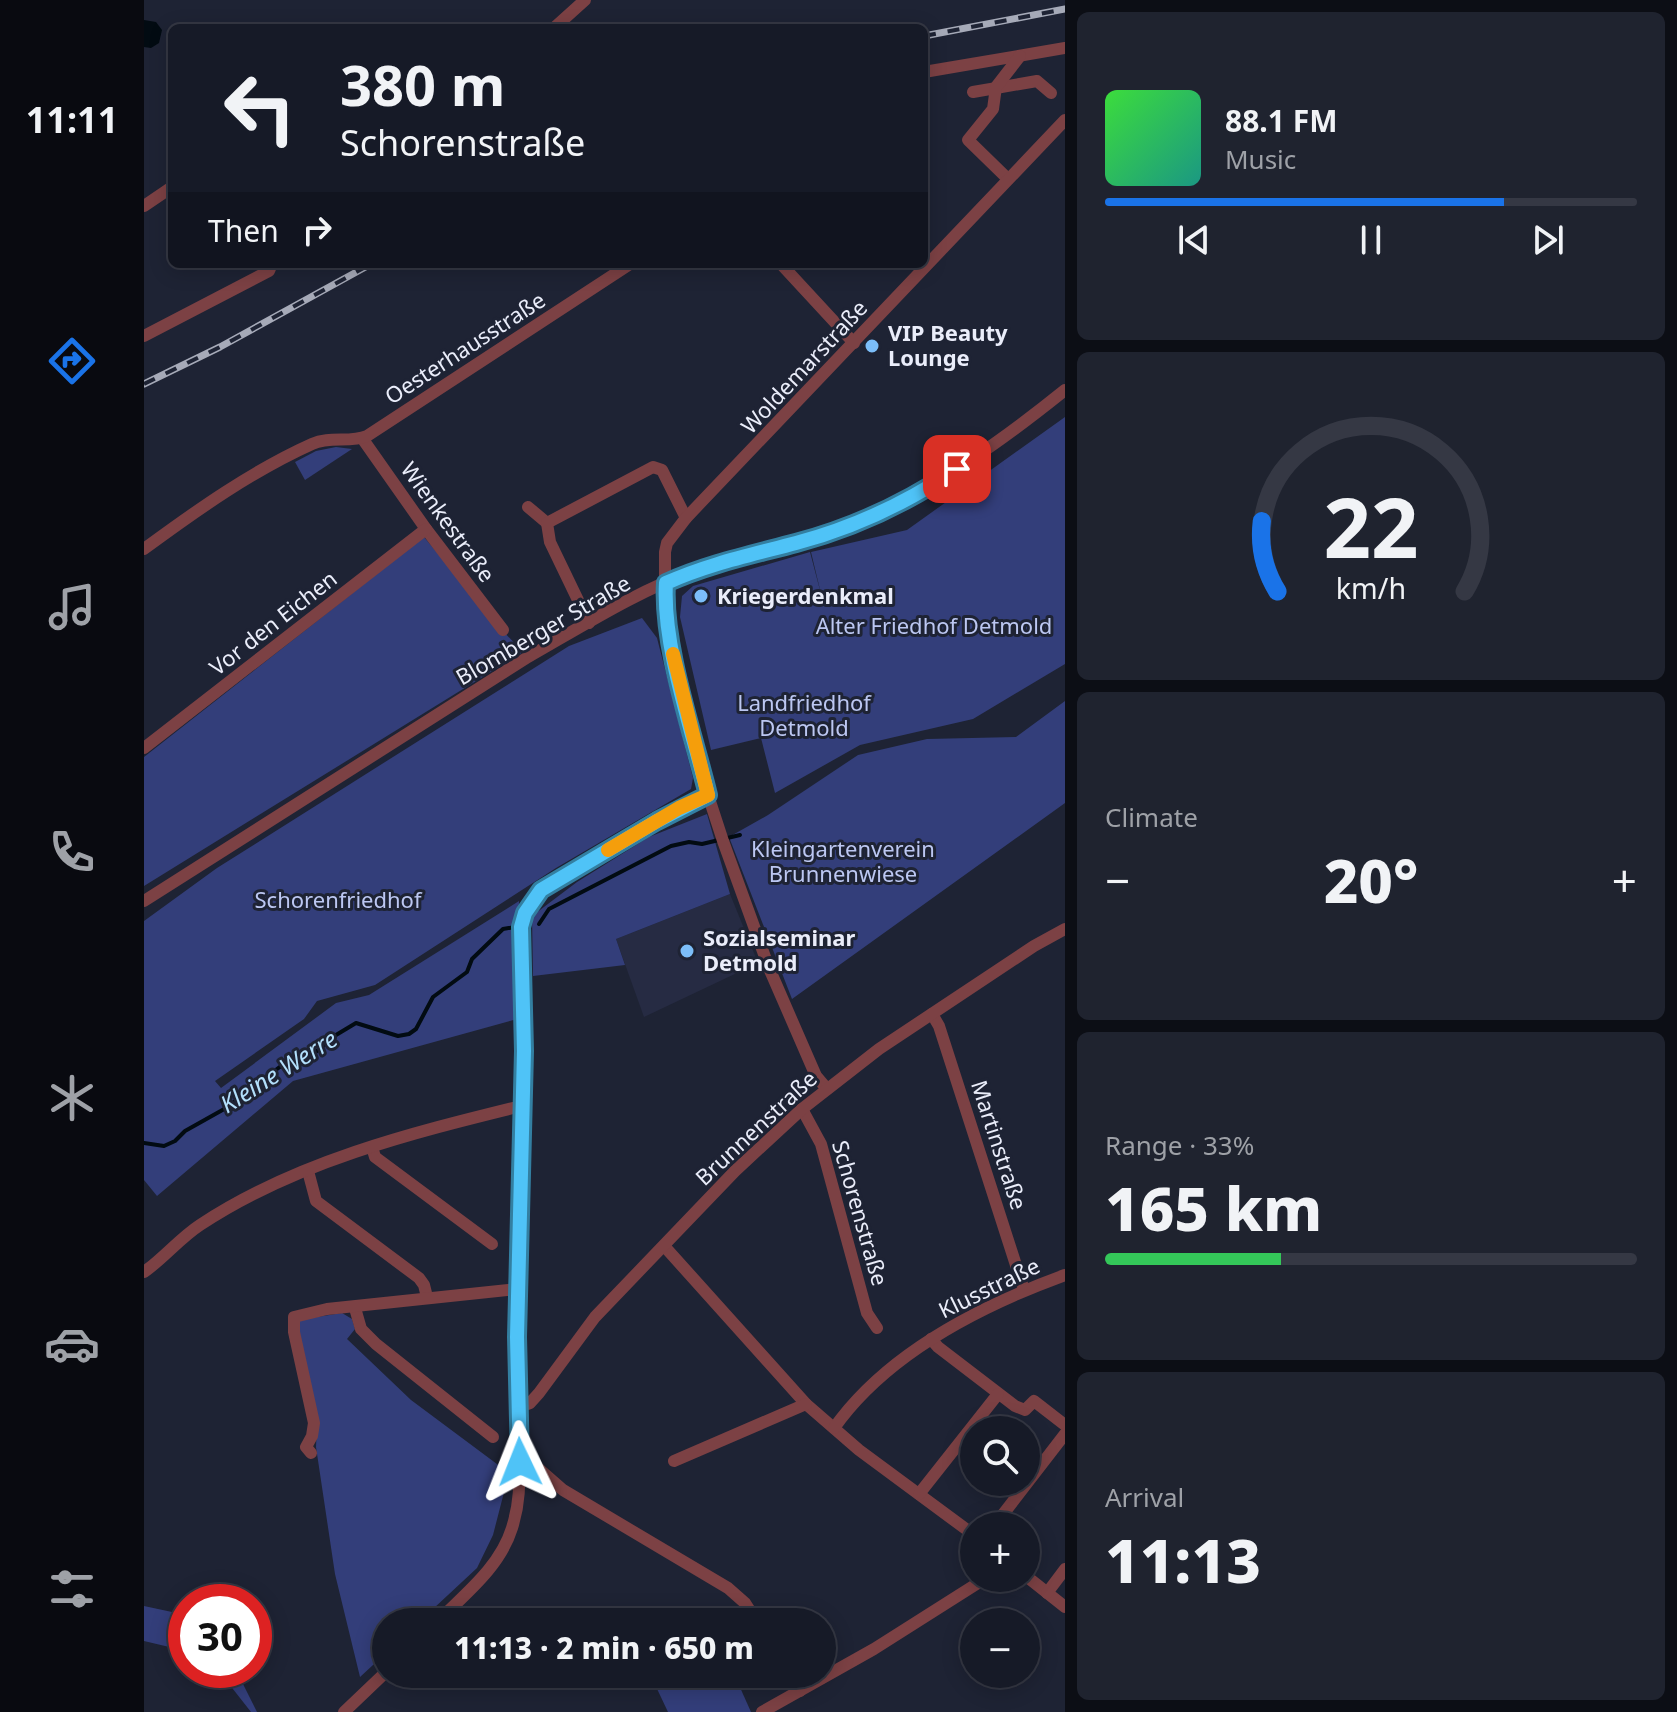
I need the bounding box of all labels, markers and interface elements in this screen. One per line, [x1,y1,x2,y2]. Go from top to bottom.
text: 380 m [340,46,505,122]
icon: left [208,56,312,160]
text: 11:11 [26,95,118,144]
text: 88.1 FM [1225,100,1337,141]
text: Schorenstraße [340,118,585,167]
text: Music [1225,141,1296,177]
icon: right [295,208,339,252]
text: Then [208,210,279,251]
icon: previous [1172,218,1216,262]
icon: pause [1349,218,1393,262]
icon: next [1526,218,1570,262]
street label: Oesterhausstraße [379,284,550,410]
street label: Woldemarstraße [733,293,873,440]
place label: VIP Beauty Lounge [888,317,1008,372]
icon: directions [44,333,100,389]
marker: VIP Beauty Lounge [863,337,881,355]
pin [923,435,991,503]
icon: arrive [935,447,979,491]
street label: Wienkestraße [395,455,503,588]
text: 22 [1323,469,1419,582]
street label: Vor den Eichen [202,563,342,682]
street label: Blomberger Straße [450,567,635,691]
text: km/h [1336,568,1406,607]
icon: music [44,579,100,635]
place label: Kriegerdenkmal [717,580,894,610]
marker: Kriegerdenkmal [692,587,710,605]
park label: Alter Friedhof Detmold [816,610,1052,640]
park label: Landfriedhof Detmold [737,687,872,742]
text: Climate [1105,799,1198,835]
icon: phone [44,824,100,880]
park label: Kleingartenverein Brunnenwiese [751,833,935,888]
text: 20° [1324,839,1418,921]
text: − [1105,850,1130,910]
text: + [1612,850,1637,910]
park label: Schorenfriedhof [255,884,423,914]
place label: Sozialseminar Detmold [703,922,855,977]
marker: Sozialseminar Detmold [678,942,696,960]
water label: Kleine Werre [213,1022,343,1120]
street label: Brunnenstraße [688,1063,823,1191]
icon: climate [44,1070,100,1126]
street label: Martinstraße [965,1076,1035,1213]
text: Range · 33% [1105,1127,1254,1163]
street label: Schorenstraße [826,1137,896,1289]
text: 165 km [1105,1167,1322,1249]
street label: Klusstraße [933,1250,1044,1325]
icon: car [44,1316,100,1372]
map controls [960,1416,1040,1688]
button: search [960,1416,1040,1496]
position arrow [478,1420,562,1504]
text: Arrival [1105,1479,1184,1515]
button: + [960,1512,1040,1592]
text: 11:13 [1105,1519,1261,1601]
icon: filters [44,1561,100,1617]
speed limit sign: 30 [168,1584,272,1688]
button: − [960,1608,1040,1688]
text: 11:13 · 2 min · 650 m [454,1627,754,1668]

